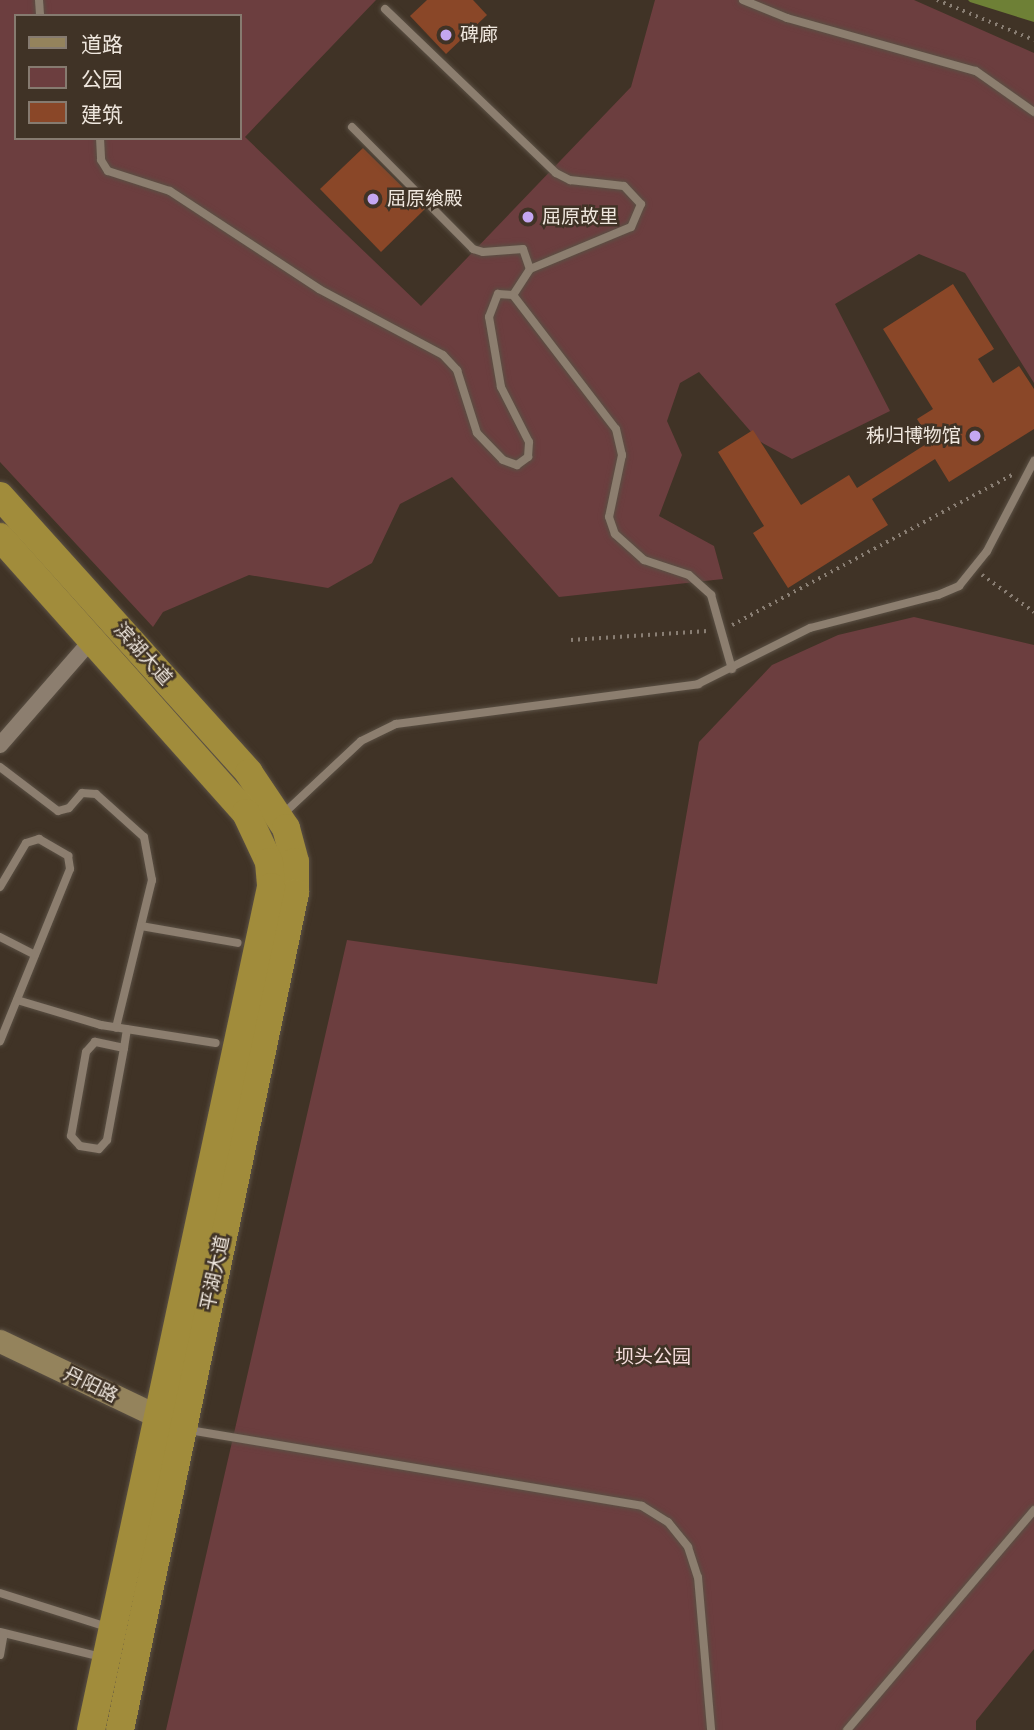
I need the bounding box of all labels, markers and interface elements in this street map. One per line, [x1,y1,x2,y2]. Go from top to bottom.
legend [14,14,242,140]
place label: 碑廊 [460,24,498,46]
marker: 碑廊 [438,27,454,43]
text: 道路 [81,33,123,57]
text: 公园 [81,68,123,92]
text: 建筑 [81,103,123,127]
place label: 屈原飨殿 [387,188,463,210]
marker: 屈原飨殿 [365,191,381,207]
place label: 屈原故里 [542,206,618,228]
marker: 屈原故里 [520,209,536,225]
place label: 秭归博物馆 [866,425,961,447]
marker: 秭归博物馆 [967,428,983,444]
street label: 滨湖大道 [109,618,177,690]
street label: 平湖大道 [196,1233,234,1313]
park label: 坝头公园 [615,1346,691,1368]
street label: 丹阳路 [60,1362,122,1408]

